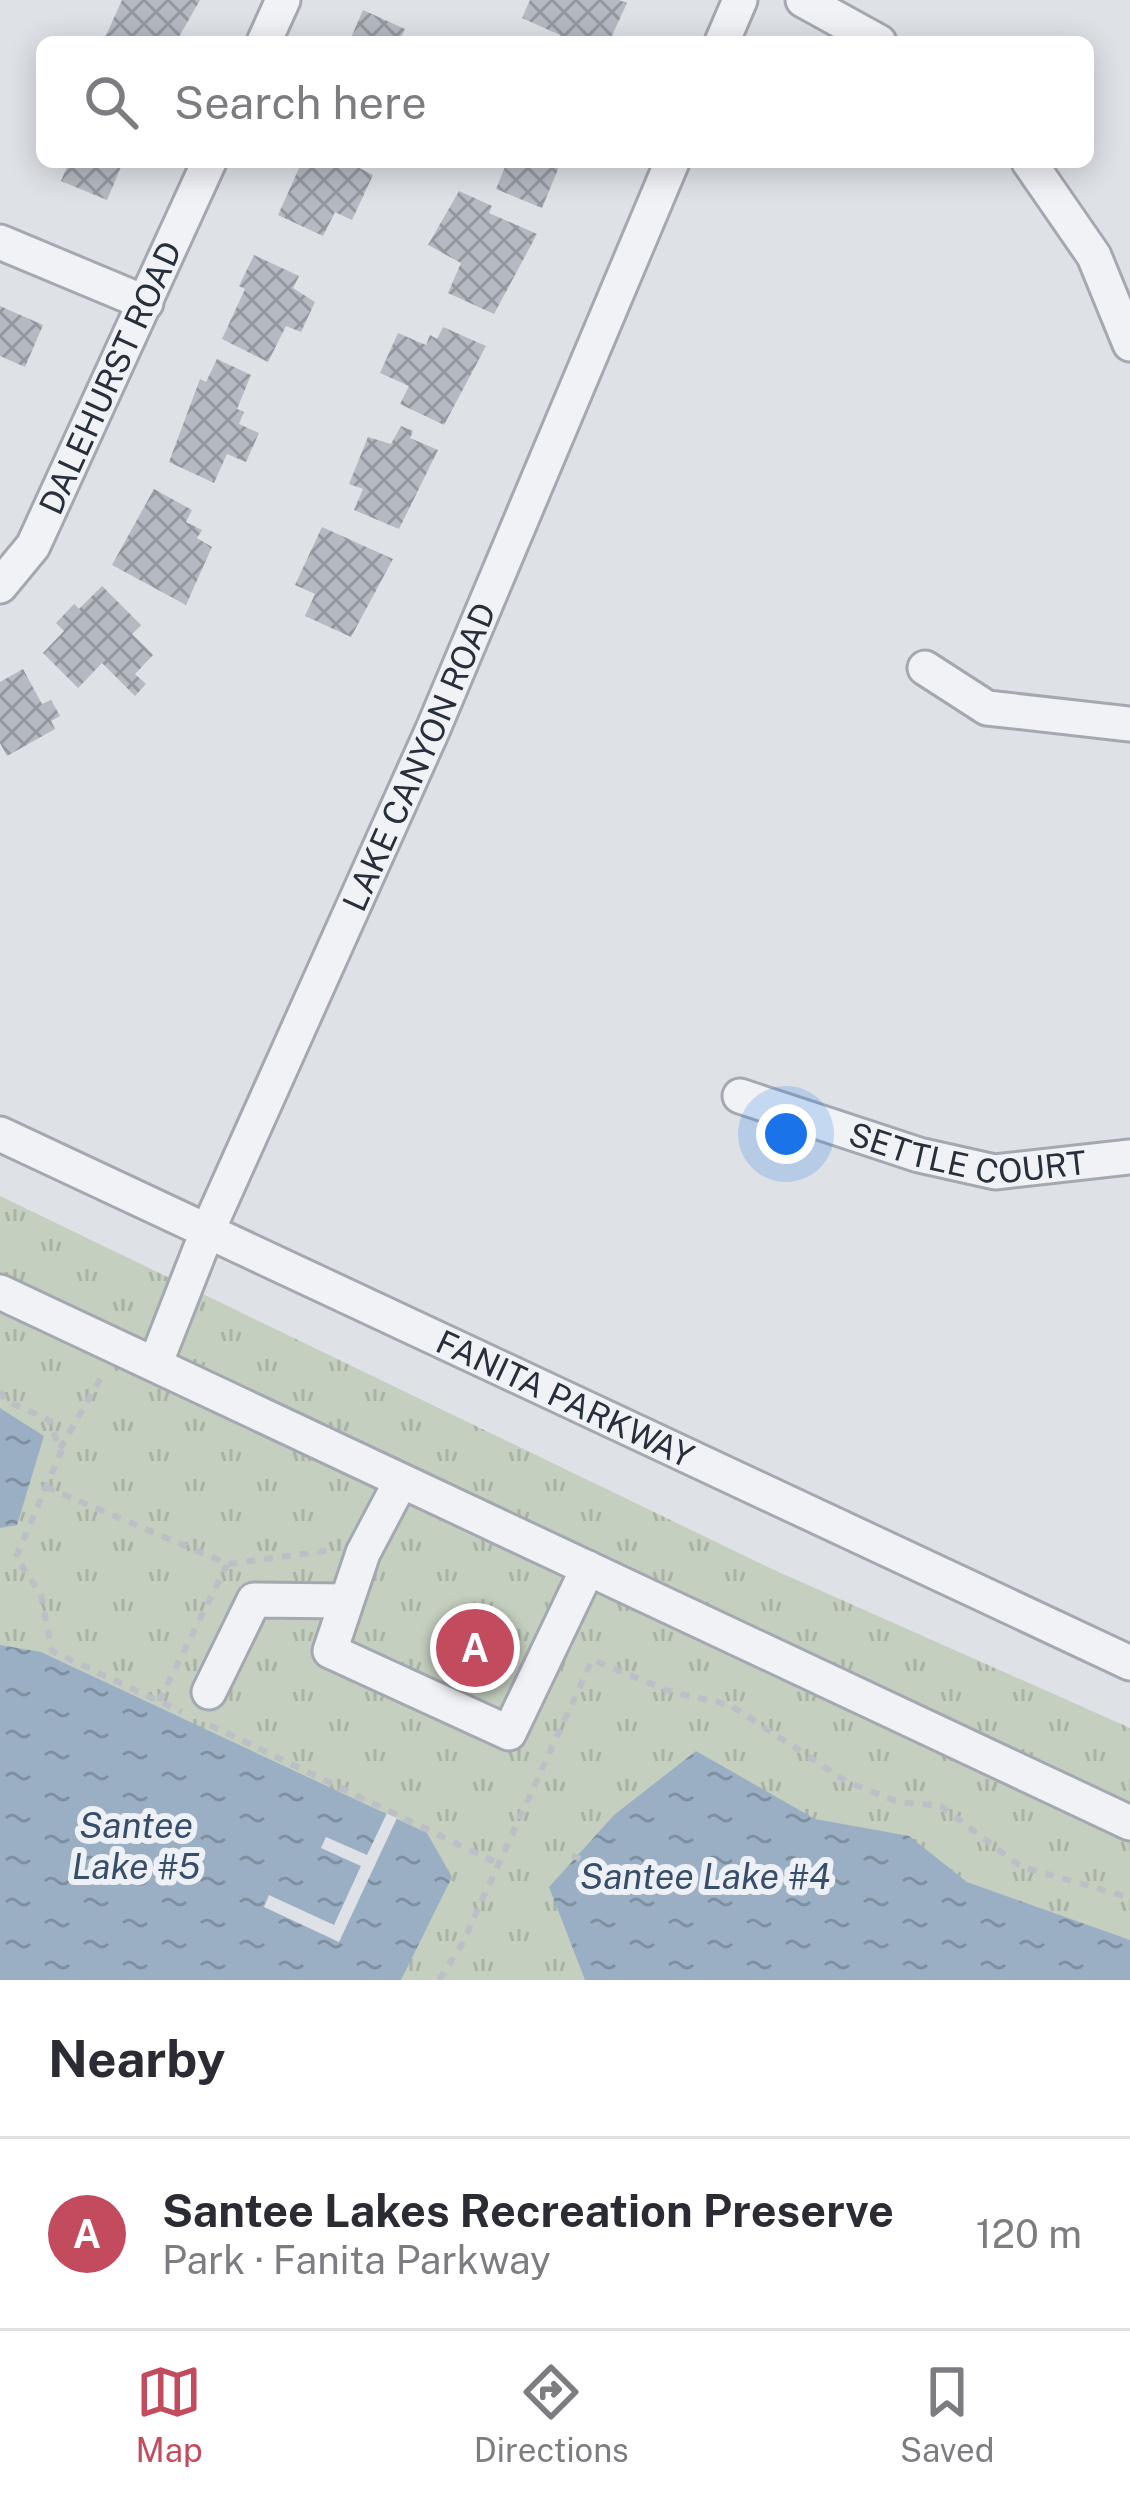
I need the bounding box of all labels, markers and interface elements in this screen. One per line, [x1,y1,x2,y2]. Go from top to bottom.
search box [36,36,1094,168]
icon: search [78,69,144,135]
text: Search here [174,76,427,129]
street label: DALEHURST ROAD [31,235,189,520]
street label: LAKE CANYON ROAD [335,597,503,917]
your location [756,1104,816,1164]
street label: SETTLE COURT [844,1114,1088,1191]
street label: FANITA PARKWAY [430,1322,700,1475]
pin: A [436,1603,514,1693]
water label: Santee Lake #5 [72,1804,200,1887]
water label: Santee Lake #4 [580,1855,830,1897]
text: Nearby [48,2029,225,2088]
text: Santee Lakes Recreation Preserve [162,2184,894,2237]
text: A [73,2211,101,2257]
text: 120 m [976,2211,1082,2257]
text: Park · Fanita Parkway [162,2237,551,2283]
tab: Map [136,2359,203,2469]
tab: Directions [474,2359,629,2469]
tab: Saved [900,2359,994,2469]

